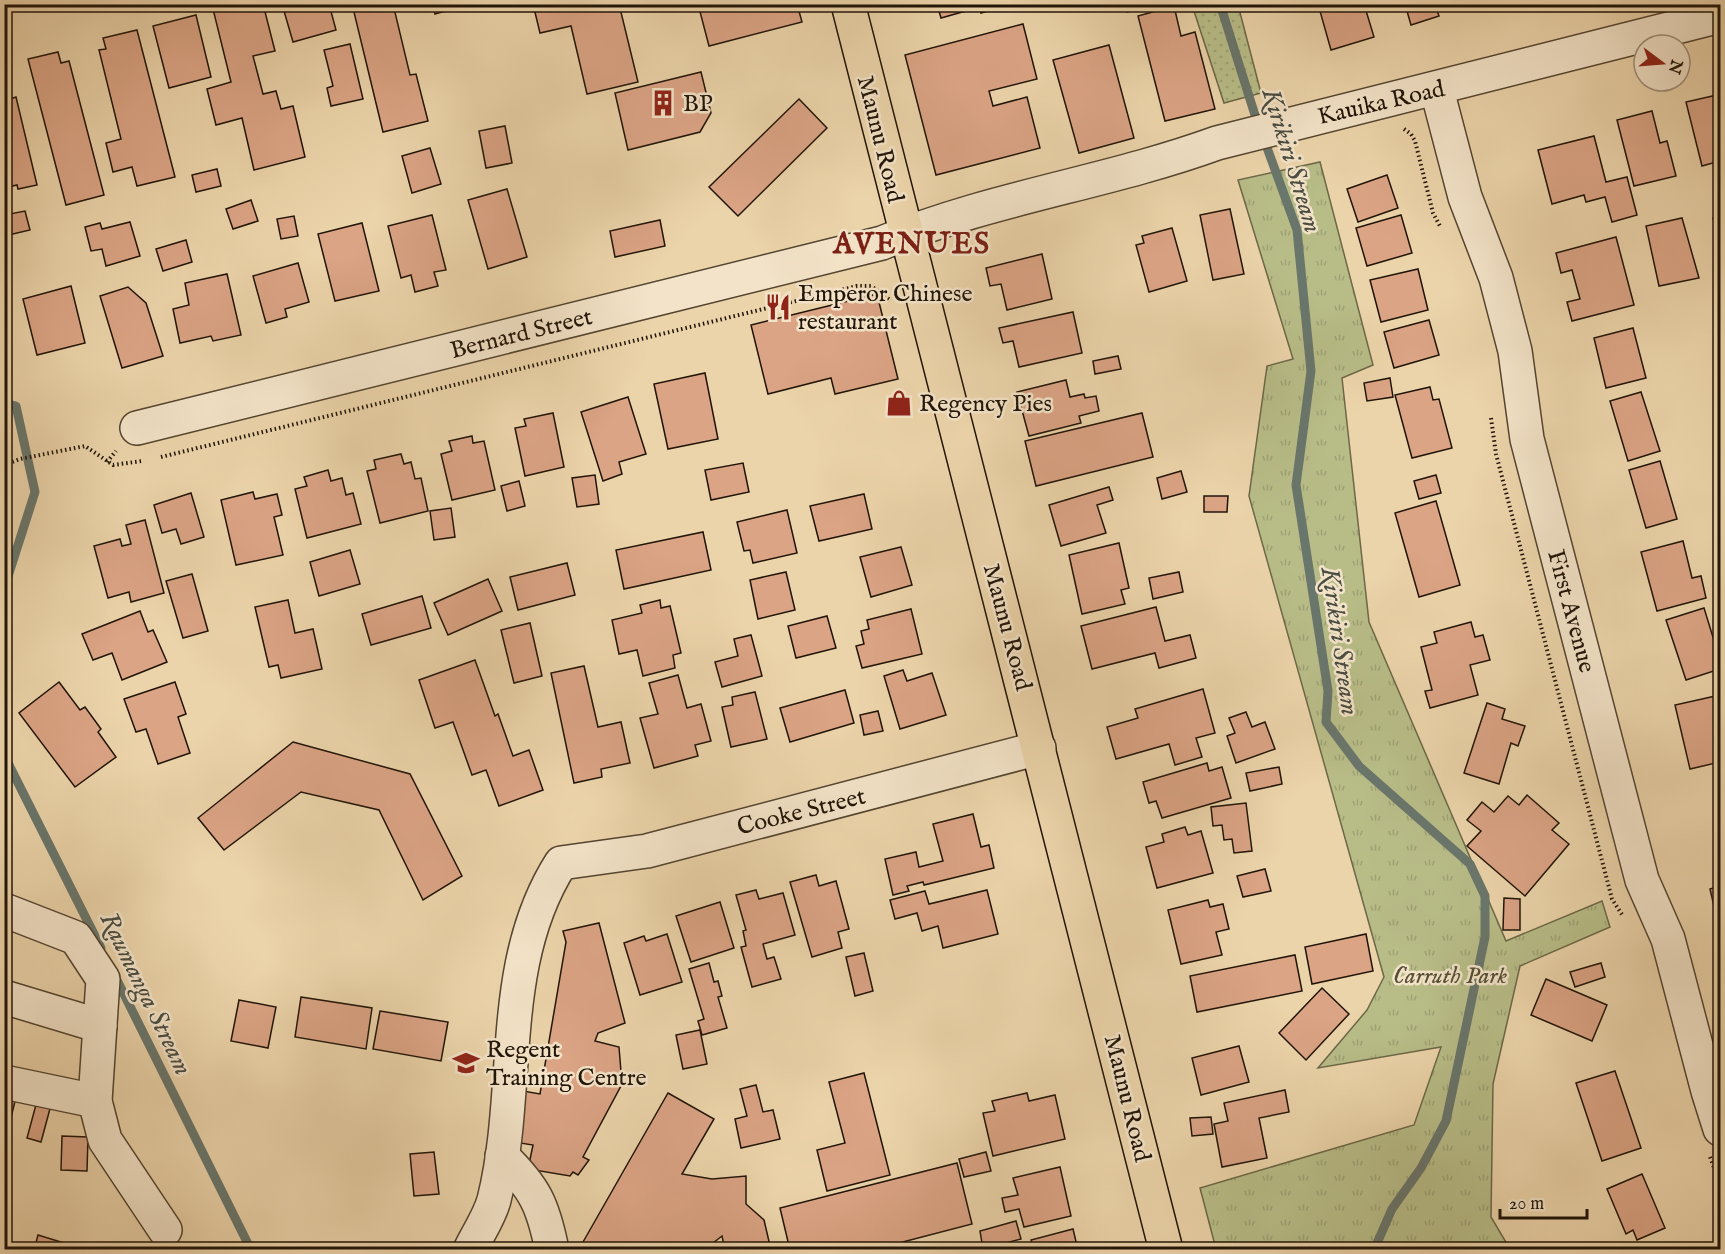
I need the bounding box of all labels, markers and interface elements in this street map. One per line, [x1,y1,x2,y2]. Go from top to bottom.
north arrow [1632,33,1692,93]
text: N [1663,56,1686,76]
street label: Maunu Road [849,73,910,206]
street label: Kauika Road [1315,74,1448,133]
water label: Kirikiri Stream [1254,83,1329,237]
building icon: BP [648,88,678,118]
place label: BP [683,89,713,120]
district label: AVENUES [832,226,991,264]
place label: Emperor Chinese restaurant [798,279,973,338]
restaurant icon: Emperor Chinese restaurant [763,292,793,322]
street label: Bernard Street [447,302,596,367]
shop icon: Regency Pies [884,388,914,418]
place label: Regency Pies [919,389,1052,420]
street label: First Avenue [1539,547,1602,676]
street label: Maunu Road [975,561,1038,694]
water label: Kirikiri Stream [1313,564,1366,718]
street label: Cooke Street [734,782,869,843]
water label: Raumanga Stream [91,907,199,1081]
park label: Carruth Park [1393,961,1507,992]
street label: Maunu Road [1096,1032,1157,1165]
place label: Regent Training Centre [486,1035,646,1094]
school or university icon: Regent Training Centre [451,1048,481,1078]
scale bar [1500,1182,1587,1220]
text: 20 m [1509,1193,1544,1216]

